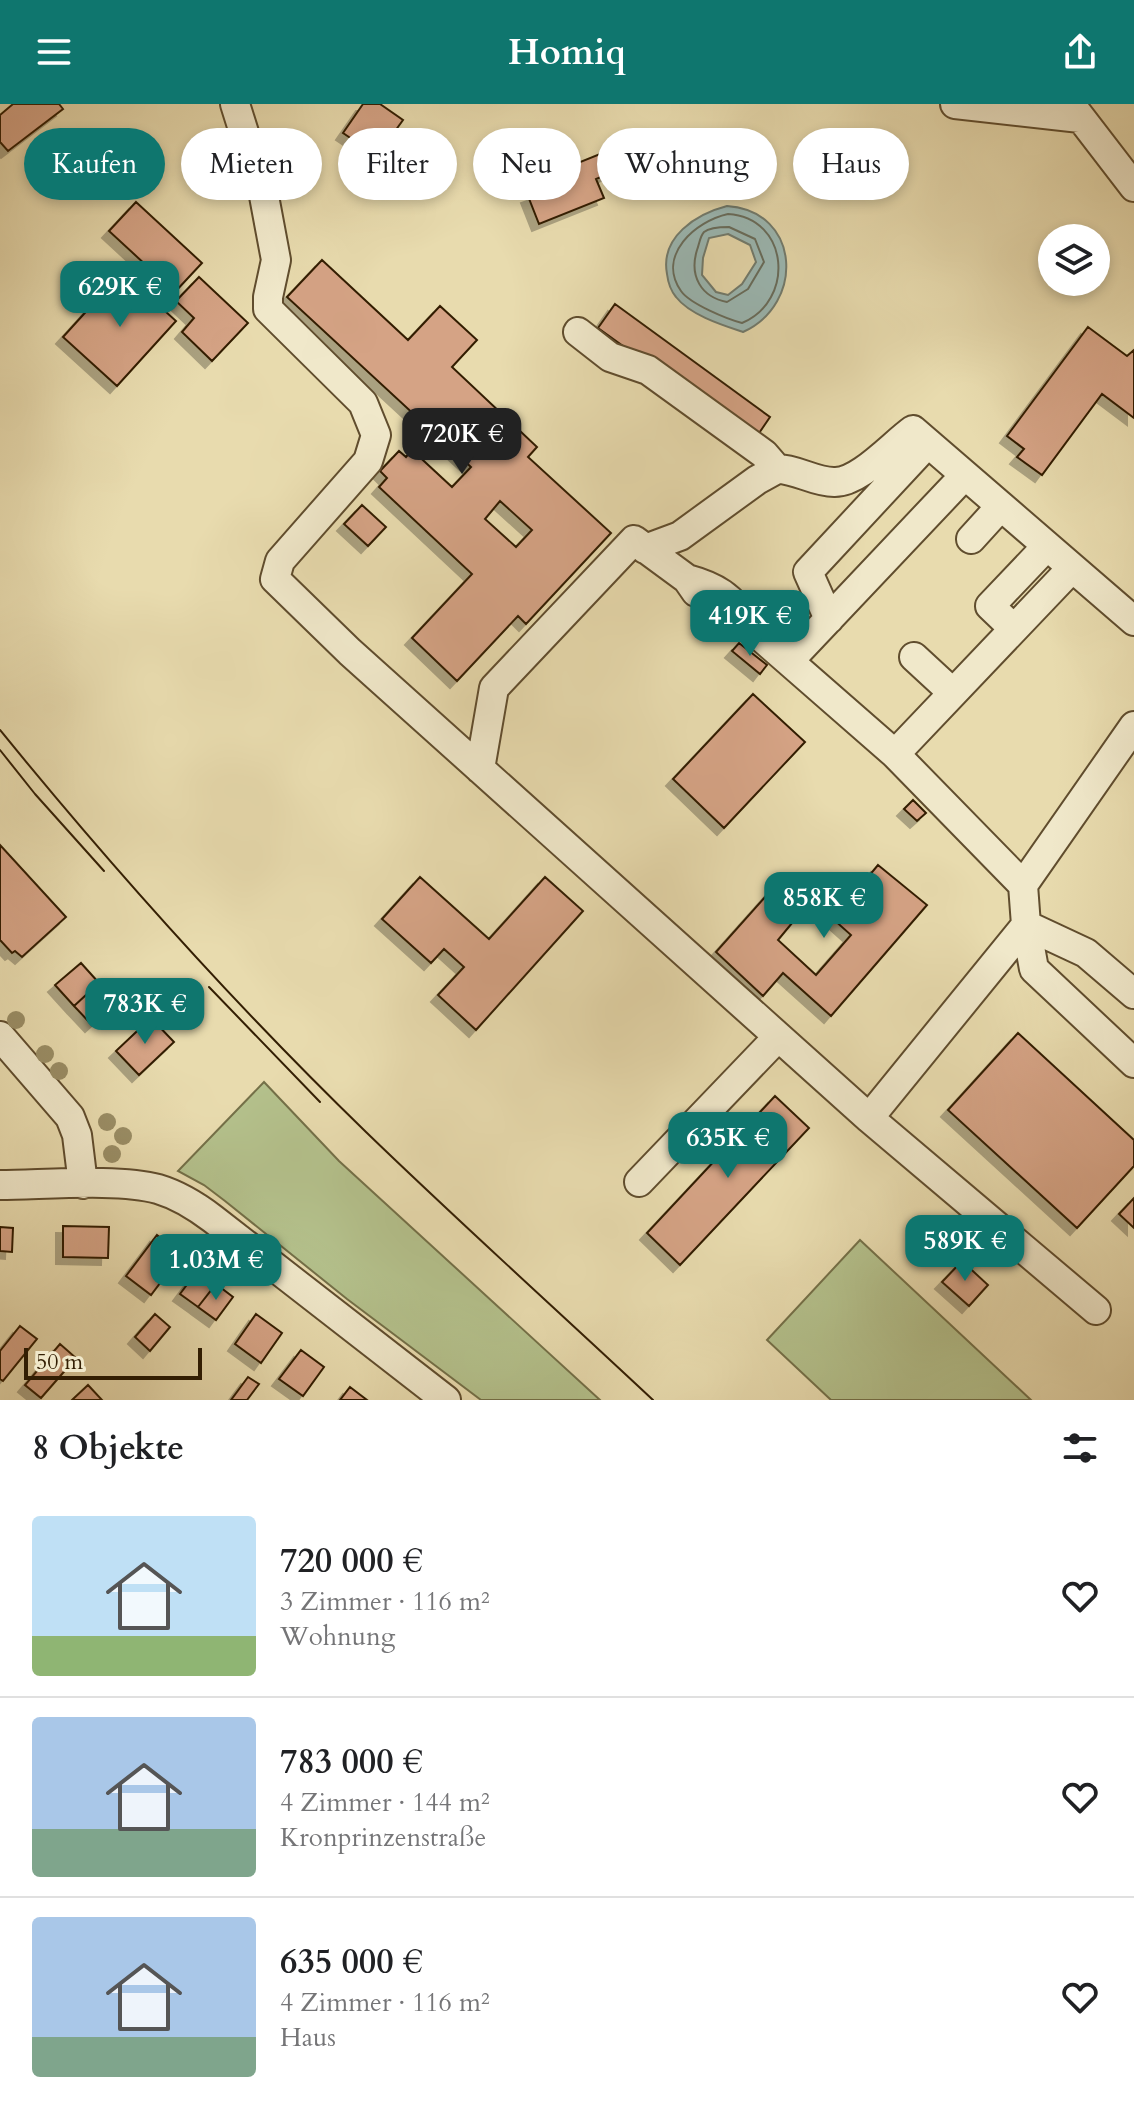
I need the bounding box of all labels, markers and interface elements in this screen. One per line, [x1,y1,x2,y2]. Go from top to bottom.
text: Homiq [508,28,626,77]
icon: menu [32,30,76,74]
icon: share [1058,30,1102,74]
chip: Kaufen [24,128,165,200]
chip: Mieten [181,128,322,200]
chip: Filter [338,128,457,200]
chip: Neu [473,128,581,200]
chip: Wohnung [597,128,777,200]
chip: Haus [793,128,909,200]
map controls [1038,224,1110,296]
button: layers [1038,224,1110,296]
pin: 629K € [55,261,185,329]
text: 629K € [78,269,162,304]
pin: 720K € [397,408,527,476]
text: 720K € [420,416,504,451]
pin: 419K € [685,590,815,658]
text: 419K € [708,598,792,633]
pin: 858K € [759,872,889,940]
text: 858K € [782,880,866,915]
pin: 783K € [80,978,210,1046]
text: 783K € [103,986,187,1021]
pin: 635K € [663,1112,793,1180]
text: 635K € [686,1120,770,1155]
pin: 589K € [900,1215,1030,1283]
text: 589K € [923,1223,1007,1258]
pin: 1.03M € [142,1234,290,1302]
text: 1.03M € [168,1242,264,1277]
scale bar [24,1344,202,1380]
text: 50 m [36,1347,83,1377]
text: 8 Objekte [32,1425,184,1471]
icon: filters [1058,1426,1102,1470]
text: 720 000 € [280,1538,423,1584]
icon: home [96,1548,192,1644]
icon: heart [1058,1574,1102,1618]
text: 3 Zimmer · 116 m² [280,1584,490,1619]
text: Wohnung [280,1619,395,1654]
text: 783 000 € [280,1739,423,1785]
icon: home [96,1749,192,1845]
icon: heart [1058,1775,1102,1819]
text: 4 Zimmer · 144 m² [280,1785,490,1820]
text: Kronprinzenstraße [280,1820,486,1855]
text: 635 000 € [280,1939,423,1985]
icon: home [96,1949,192,2045]
icon: heart [1058,1975,1102,2019]
text: 4 Zimmer · 116 m² [280,1985,490,2020]
text: Haus [280,2020,336,2055]

